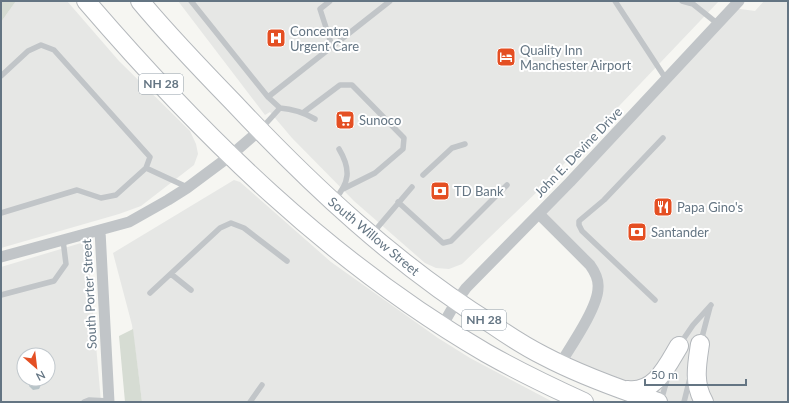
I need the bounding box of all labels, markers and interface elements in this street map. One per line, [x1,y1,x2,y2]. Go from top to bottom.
place label: Concentra Urgent Care [290,23,359,54]
hospital icon: Concentra Urgent Care [265,27,287,49]
place label: Quality Inn Manchester Airport [520,42,631,73]
hotel icon: Quality Inn Manchester Airport [495,46,517,68]
road number: NH 28 [139,74,183,94]
street label: John E. Devine Drive [531,103,625,200]
supermarket icon: Sunoco [334,109,356,131]
place label: Sunoco [359,112,401,128]
bank icon: TD Bank [429,180,451,202]
place label: TD Bank [454,183,504,199]
street label: South Willow Street [325,193,423,279]
restaurant icon: Papa Gino's [652,196,674,218]
place label: Papa Gino's [677,199,744,215]
bank icon: Santander [626,221,648,243]
place label: Santander [651,224,709,240]
street label: South Porter Street [78,238,100,349]
road number: NH 28 [462,310,506,330]
north arrow [16,347,56,387]
scale bar [645,361,746,387]
text: 50 m [651,367,678,382]
text: N [34,369,48,384]

